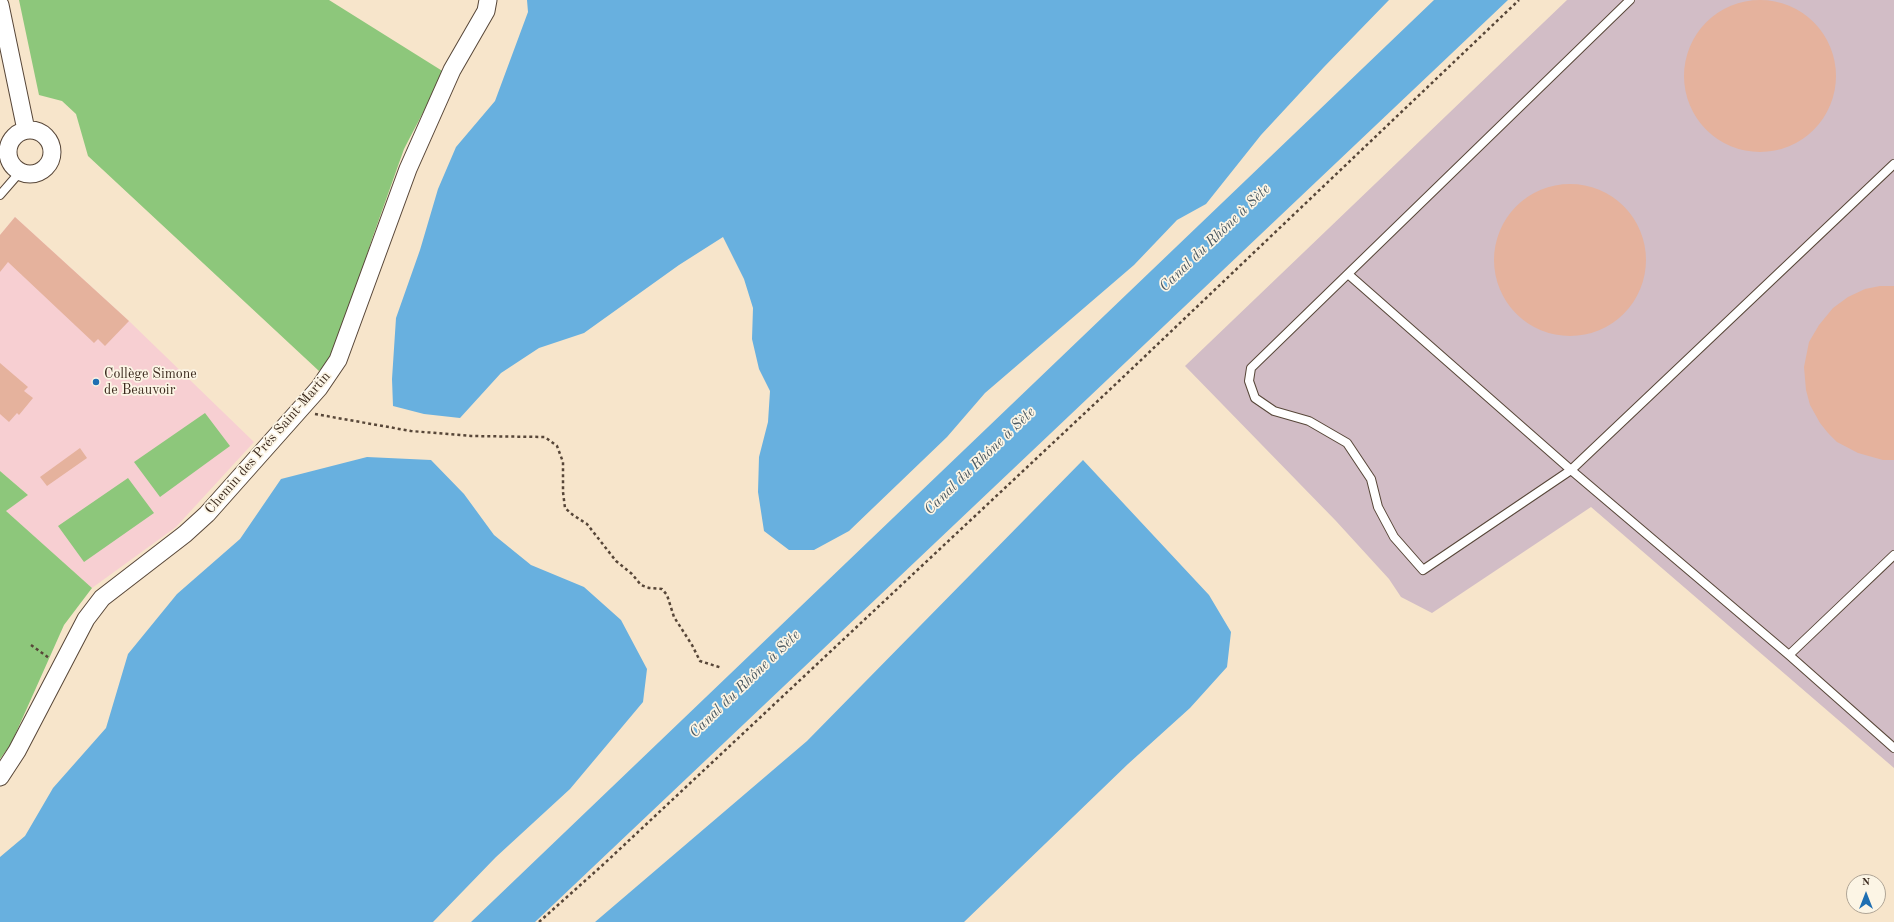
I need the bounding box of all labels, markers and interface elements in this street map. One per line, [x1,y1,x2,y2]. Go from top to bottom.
water label: Canal du Rhône à Sète [1156,180,1274,296]
place label: Collège Simone de Beauvoir [104,366,197,398]
street label: Chemin des Prés Saint-Martin [202,368,334,518]
marker: Collège Simone de Beauvoir [91,377,101,387]
water label: Canal du Rhône à Sète [921,403,1039,519]
water label: Canal du Rhône à Sète [686,626,804,742]
north arrow [1846,874,1886,914]
text: N [1862,877,1870,888]

